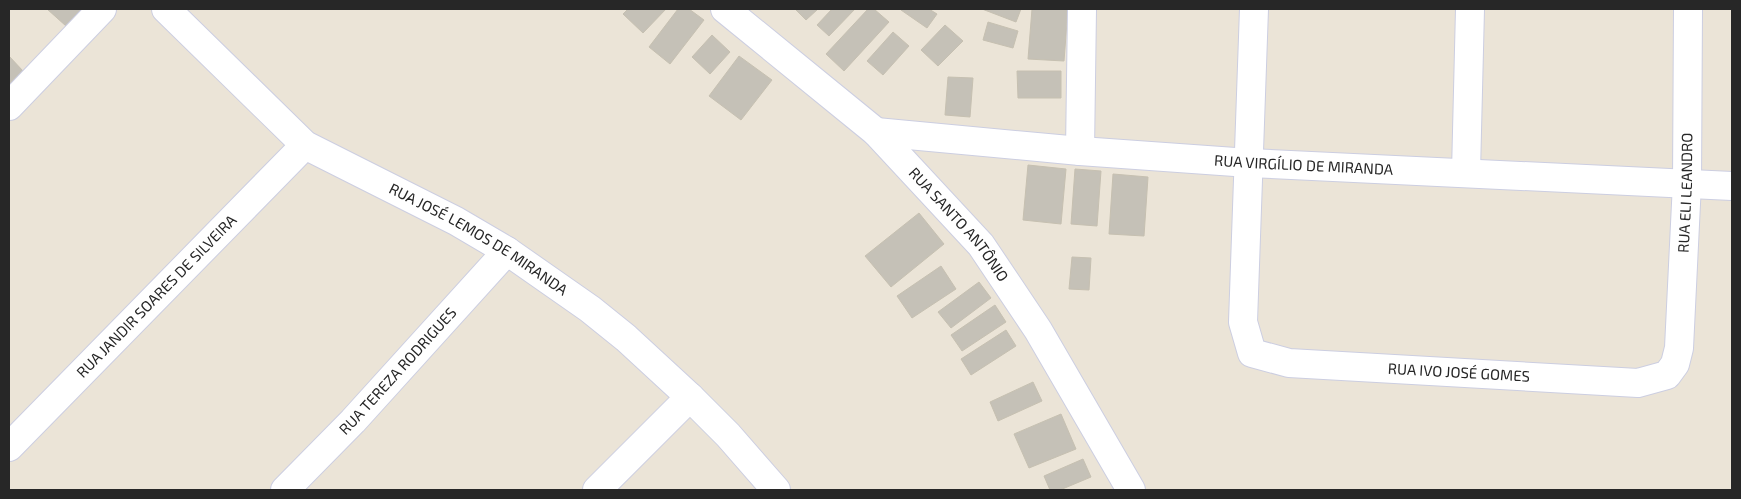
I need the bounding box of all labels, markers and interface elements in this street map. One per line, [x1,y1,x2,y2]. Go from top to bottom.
street label: RUA ELI LEANDRO [1674,133,1695,253]
street label: RUA VIRGÍLIO DE MIRANDA [1214,151,1394,178]
street label: RUA SANTO ANTÔNIO [906,163,1013,285]
street label: RUA JOSÉ LEMOS DE MIRANDA [386,179,572,299]
street label: RUA JANDIR SOARES DE SILVEIRA [72,210,240,381]
street label: RUA TEREZA RODRIGUES [335,303,460,438]
street label: RUA IVO JOSÉ GOMES [1387,359,1531,385]

